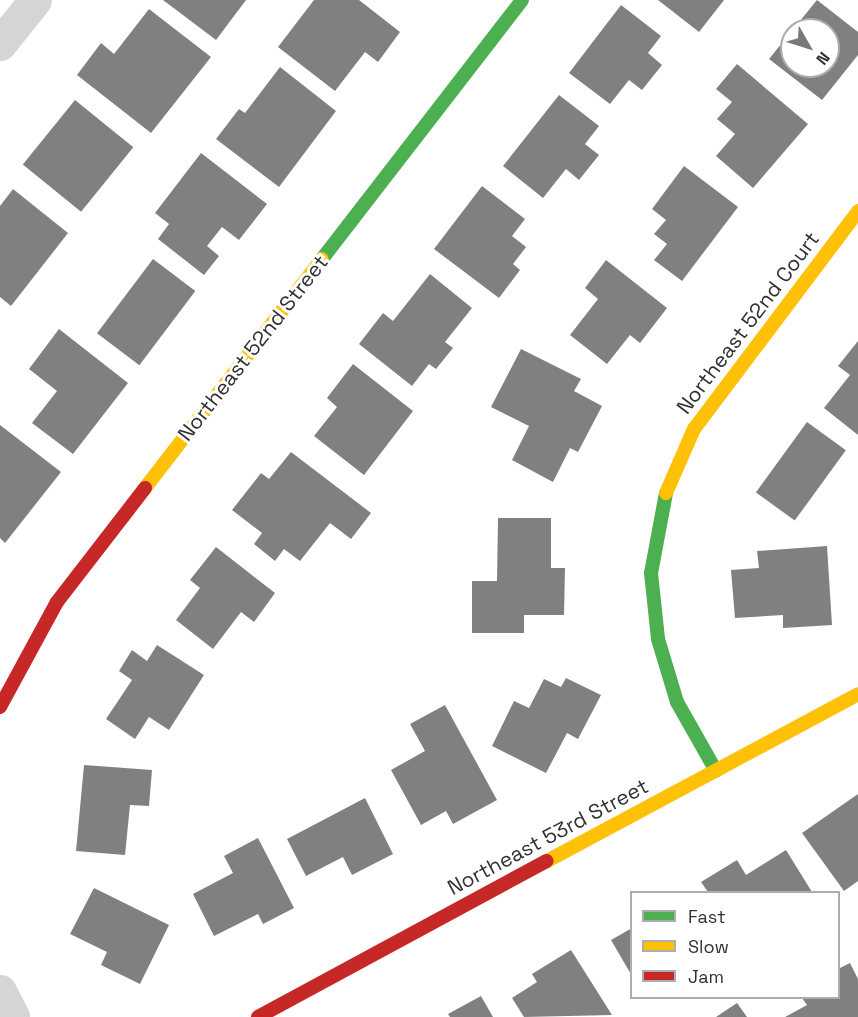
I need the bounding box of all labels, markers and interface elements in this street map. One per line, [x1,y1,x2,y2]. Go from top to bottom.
north arrow [780,18,840,78]
text: N [811,48,834,69]
street label: Northeast 52nd Court [671,227,825,419]
street label: Northeast 52nd Street [173,250,333,446]
street label: Northeast 53rd Street [443,773,653,901]
legend [630,891,840,999]
text: Fast [688,905,725,928]
text: Slow [688,935,729,958]
text: Jam [688,965,724,988]

